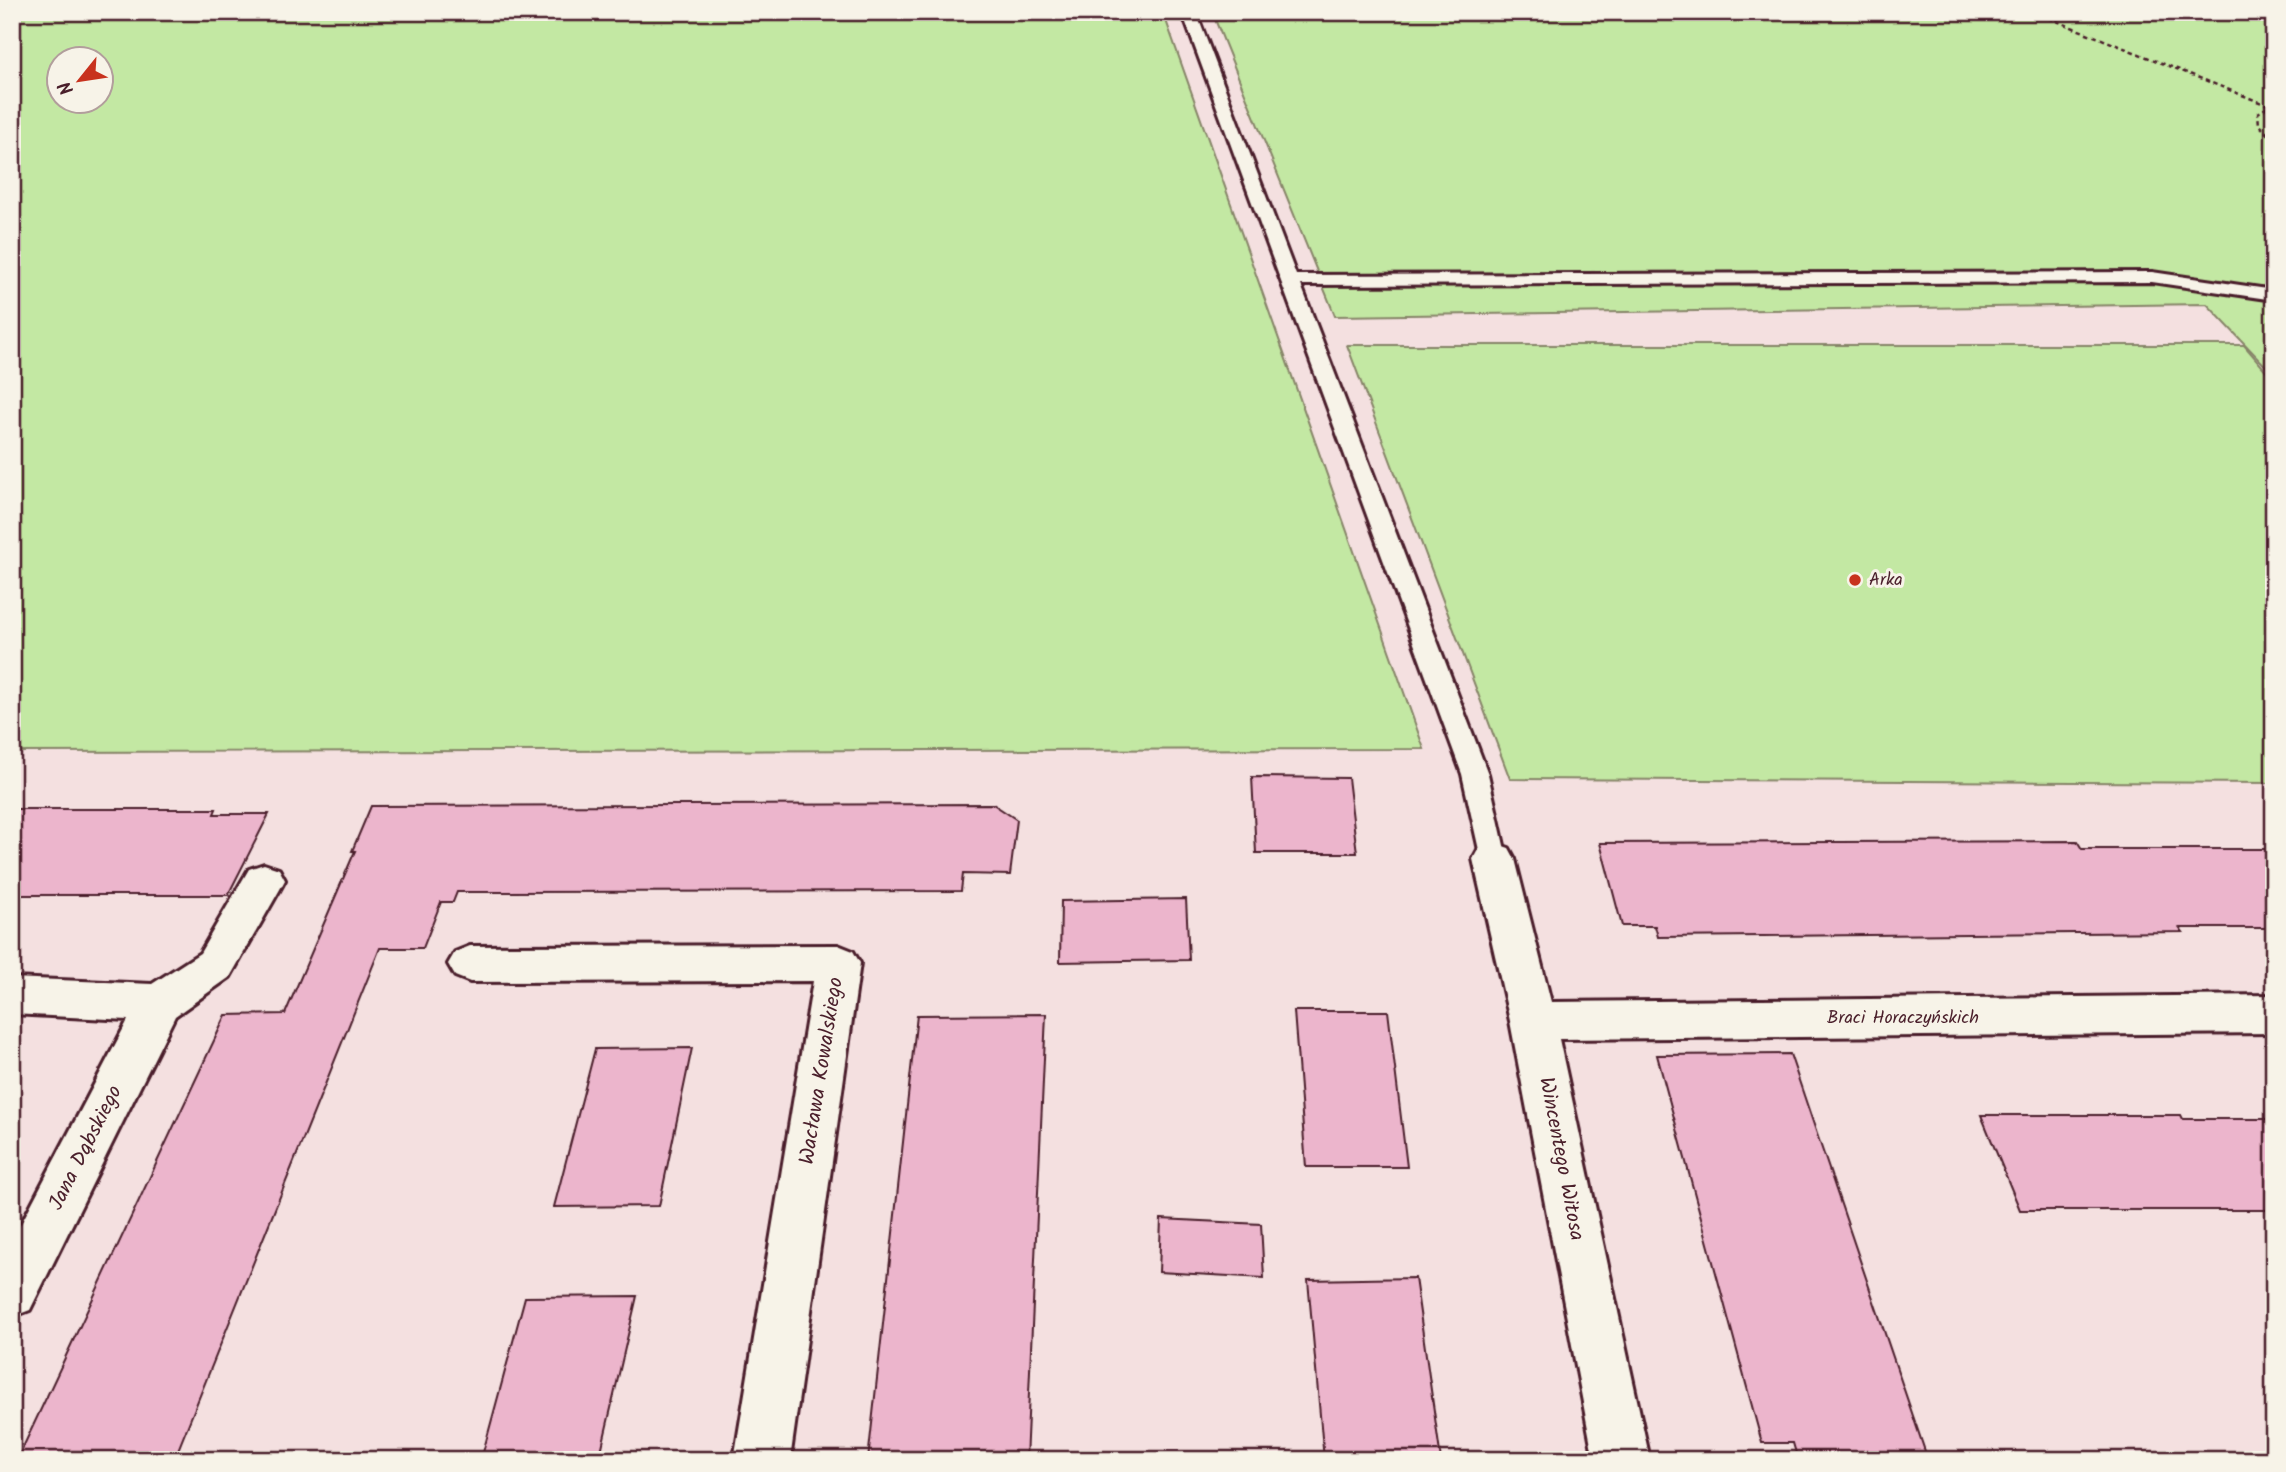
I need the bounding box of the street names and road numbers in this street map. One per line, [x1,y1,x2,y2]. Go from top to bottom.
street label: Wacława Kowalskiego [791,975,853,1167]
street label: Braci Horaczyńskich [1827,1004,1979,1033]
street label: Wincentego Witosa [1529,1074,1593,1244]
street label: Jana Dąbskiego [40,1080,132,1216]

